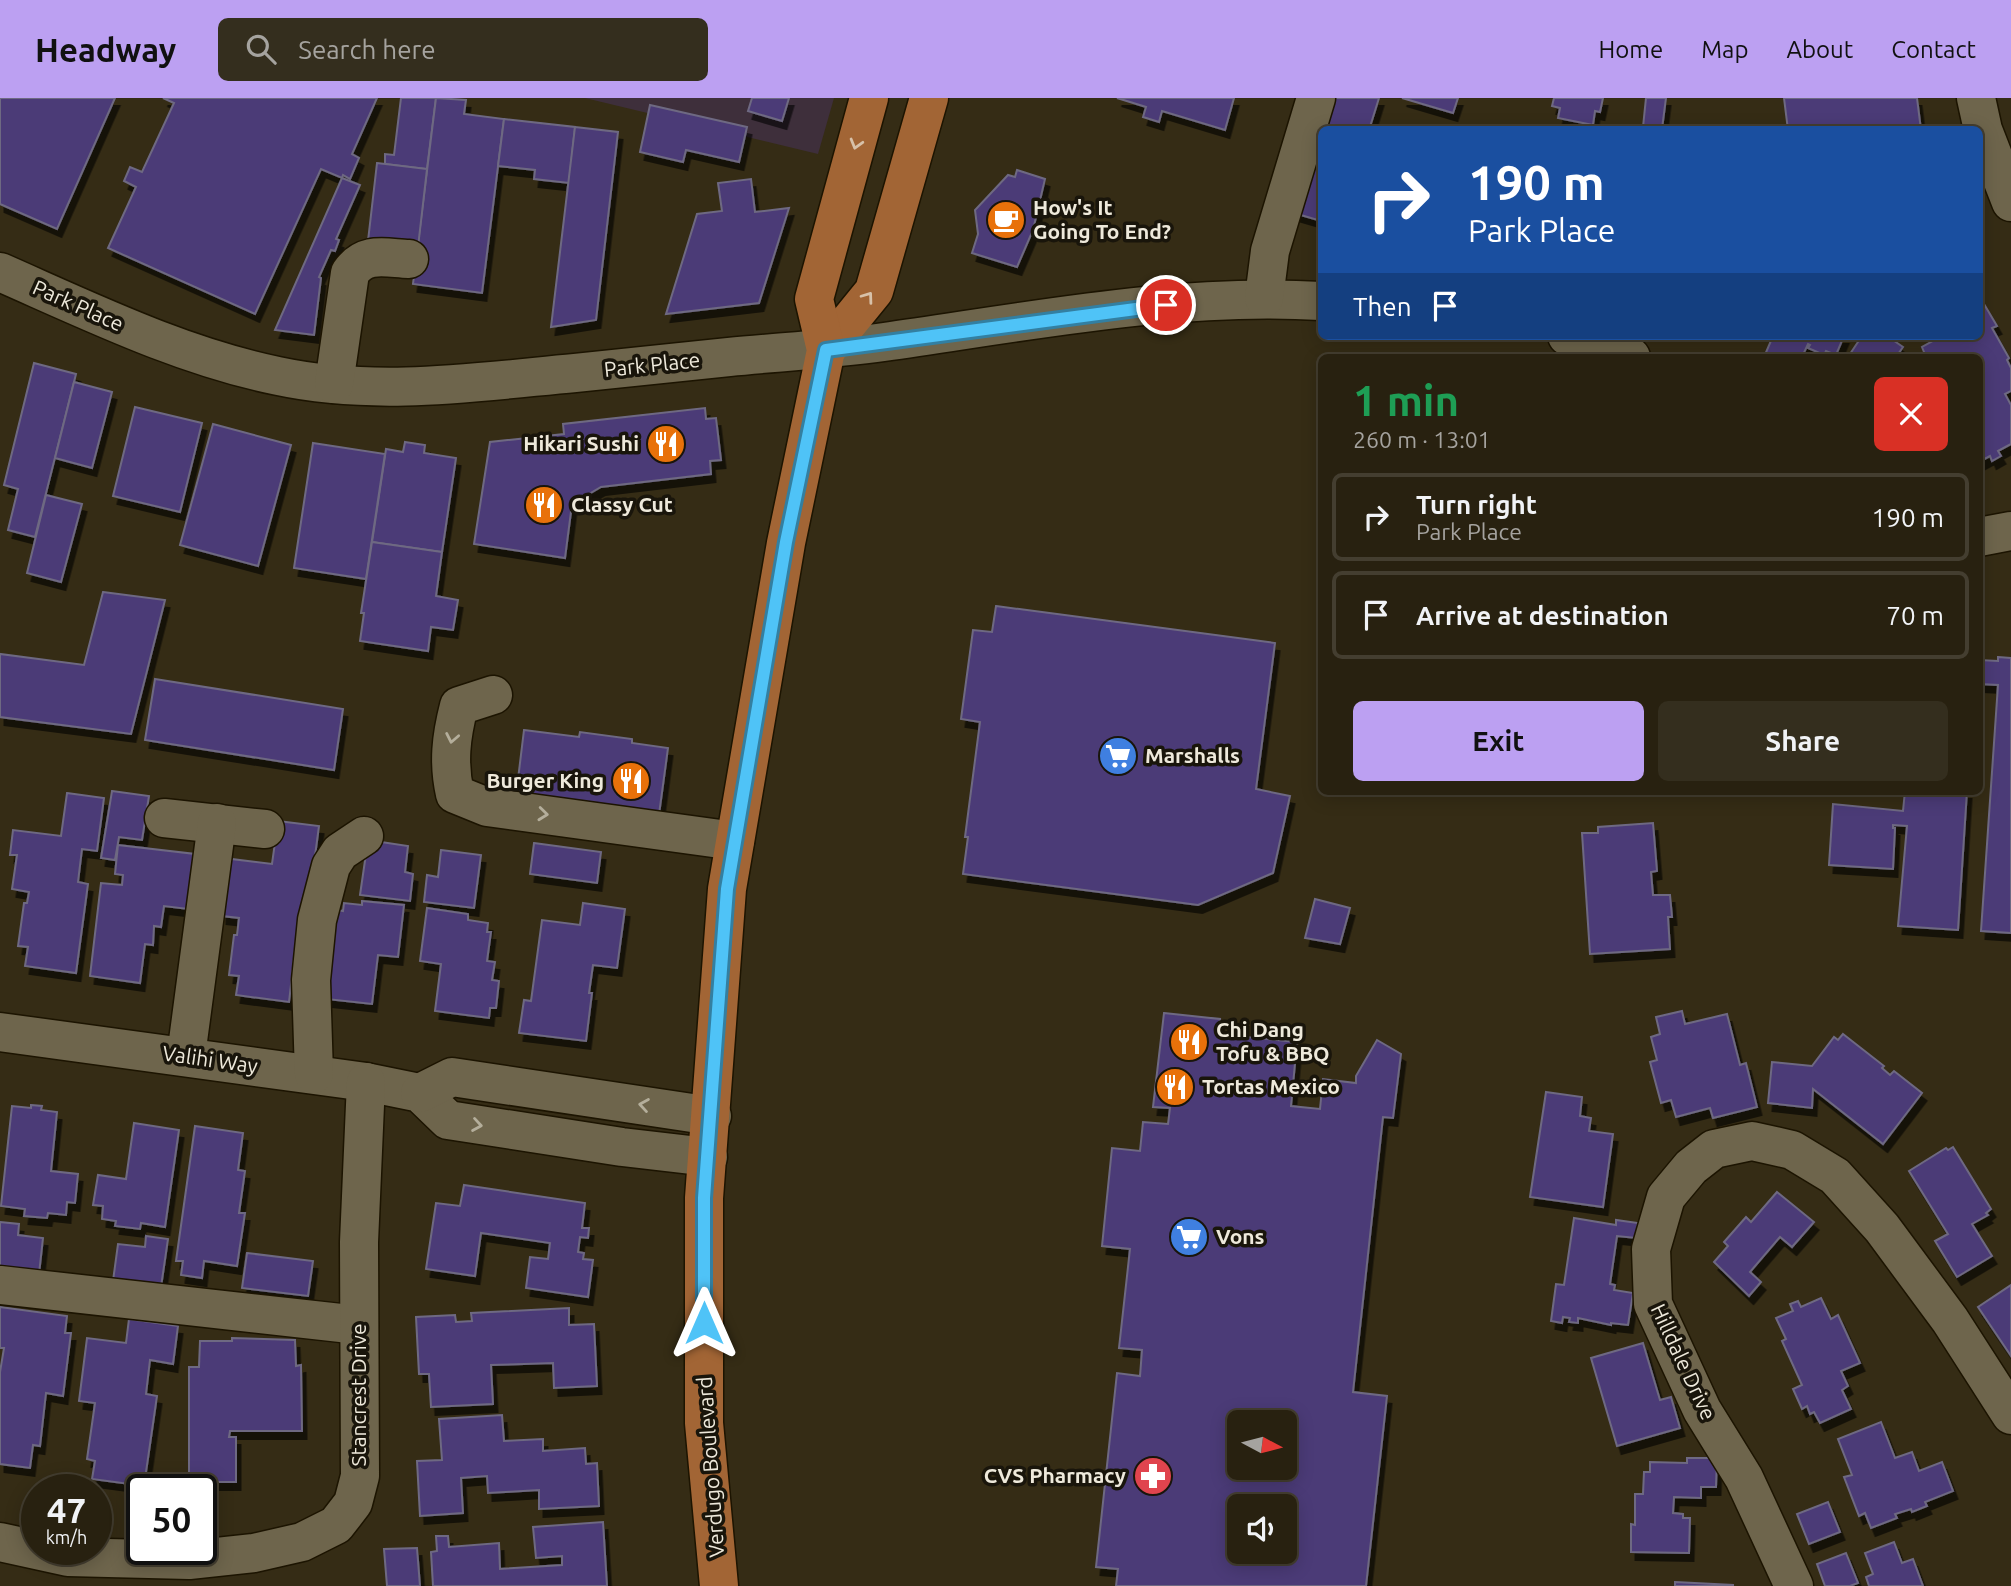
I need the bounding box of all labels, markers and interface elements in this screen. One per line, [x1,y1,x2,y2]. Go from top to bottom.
search box [218,18,708,81]
icon: search [242,30,280,68]
text: Headway [35,31,176,68]
text: Search here [298,35,436,64]
text: Home [1598,36,1663,63]
text: Map [1701,36,1748,63]
text: About [1786,36,1853,63]
text: Contact [1891,36,1976,63]
one-way arrow [850,138,865,150]
icon: right [1353,154,1444,245]
text: 190 m [1468,154,1605,209]
place label: How's It Going To End? [1033,195,1171,243]
cafe icon: How's It Going To End? [985,199,1027,241]
text: Park Place [1468,212,1615,248]
street label: Park Place [29,274,127,336]
pin [1136,275,1196,335]
icon: arrive [1147,286,1185,324]
icon: arrive [1426,287,1464,325]
one-way arrow [860,292,872,305]
text: Then [1353,292,1412,321]
street label: Park Place [603,347,701,381]
text: 1 min [1353,377,1459,424]
button: close [1874,377,1948,451]
restaurant icon: Hikari Sushi [645,423,687,465]
text: 260 m · 13:01 [1353,427,1491,452]
place label: Hikari Sushi [523,431,639,455]
restaurant icon: Classy Cut [523,484,565,526]
text: Turn right [1416,490,1537,519]
place label: Classy Cut [571,492,673,516]
icon: right [1357,498,1395,536]
text: 190 m [1872,503,1944,532]
text: Park Place [1416,519,1522,544]
icon: arrive [1357,596,1395,634]
text: Arrive at destination [1416,601,1669,630]
text: 70 m [1886,601,1944,630]
button: Exit [1353,701,1644,781]
button: Share [1658,701,1948,781]
one-way arrow [445,732,460,744]
supermarket icon: Marshalls [1097,735,1139,777]
place label: Marshalls [1145,743,1240,767]
restaurant icon: Burger King [610,760,652,802]
place label: Burger King [487,768,604,792]
one-way arrow [538,806,549,821]
place label: Chi Dang Tofu & BBQ [1216,1017,1330,1065]
restaurant icon: Chi Dang Tofu & BBQ [1168,1021,1210,1063]
street label: Valihi Way [161,1040,259,1078]
restaurant icon: Tortas Mexico [1154,1066,1196,1108]
place label: Tortas Mexico [1202,1074,1340,1098]
one-way arrow [638,1098,650,1113]
one-way arrow [471,1117,483,1132]
supermarket icon: Vons [1168,1216,1210,1258]
place label: Vons [1216,1224,1265,1248]
position arrow [667,1286,741,1360]
street label: Hilldale Drive [1647,1300,1721,1423]
street label: Stancrest Drive [346,1323,370,1467]
street label: Verdugo Boulevard [692,1376,728,1558]
north arrow [1227,1410,1297,1480]
map controls [1227,1410,1297,1564]
pharmacy icon: CVS Pharmacy [1132,1455,1174,1497]
place label: CVS Pharmacy [984,1463,1126,1487]
speed limit sign: 50 [126,1474,217,1565]
text: 47 [47,1490,86,1530]
button: sound [1227,1494,1297,1564]
text: km/h [46,1527,87,1547]

